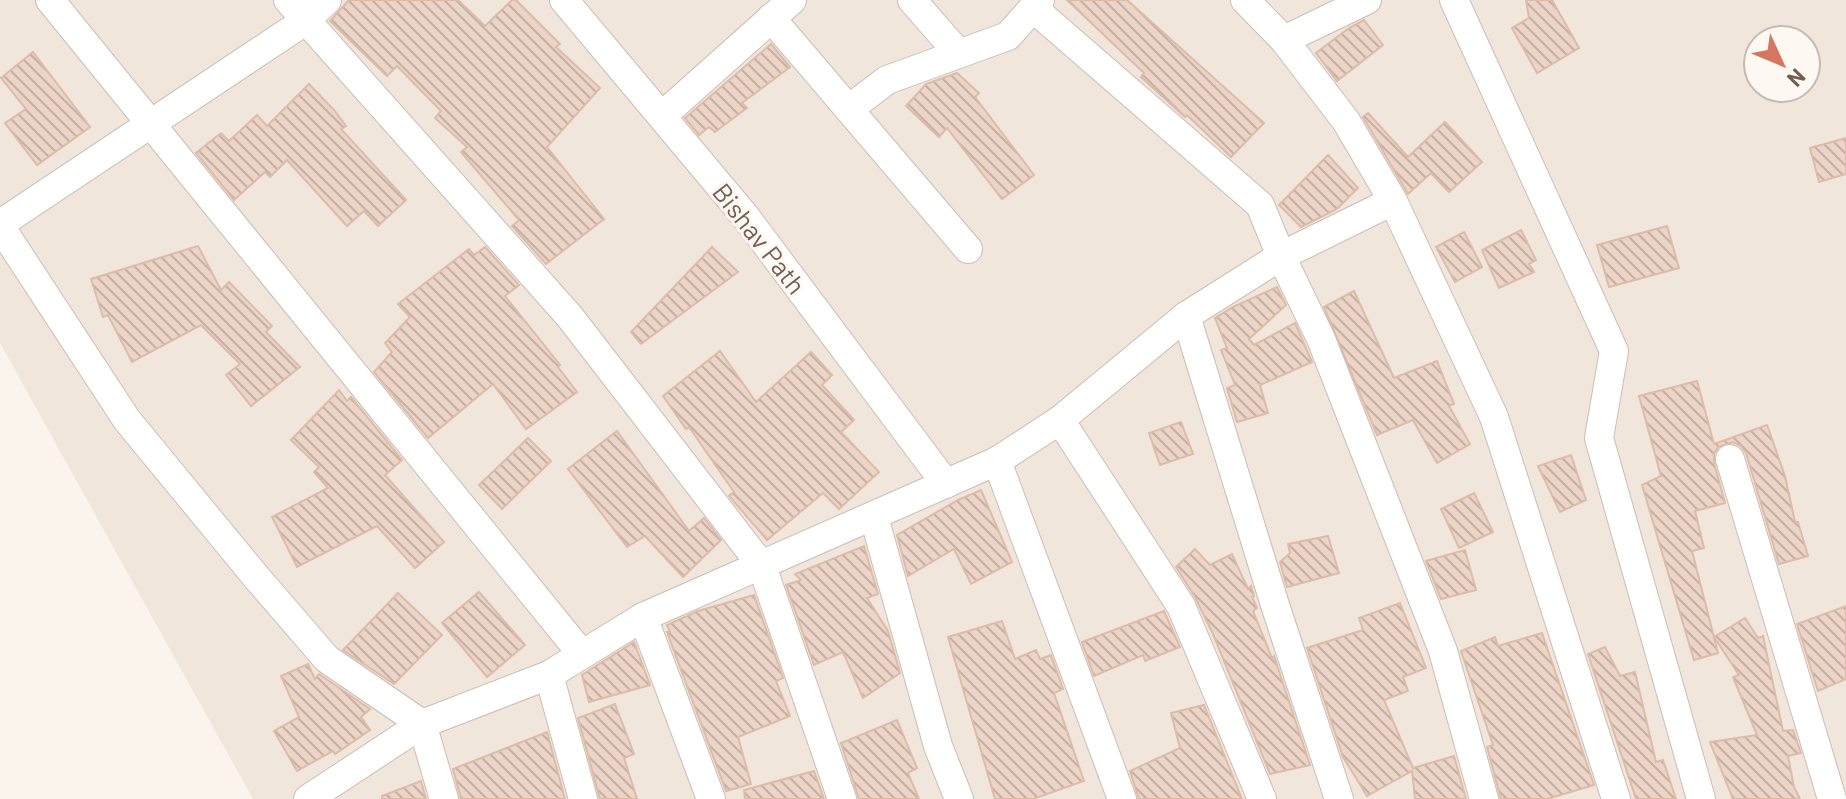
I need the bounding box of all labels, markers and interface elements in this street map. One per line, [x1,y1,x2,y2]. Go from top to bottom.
north arrow [1742,24,1822,104]
text: N [1783,64,1812,93]
street label: Bishav Path [707,176,813,300]

